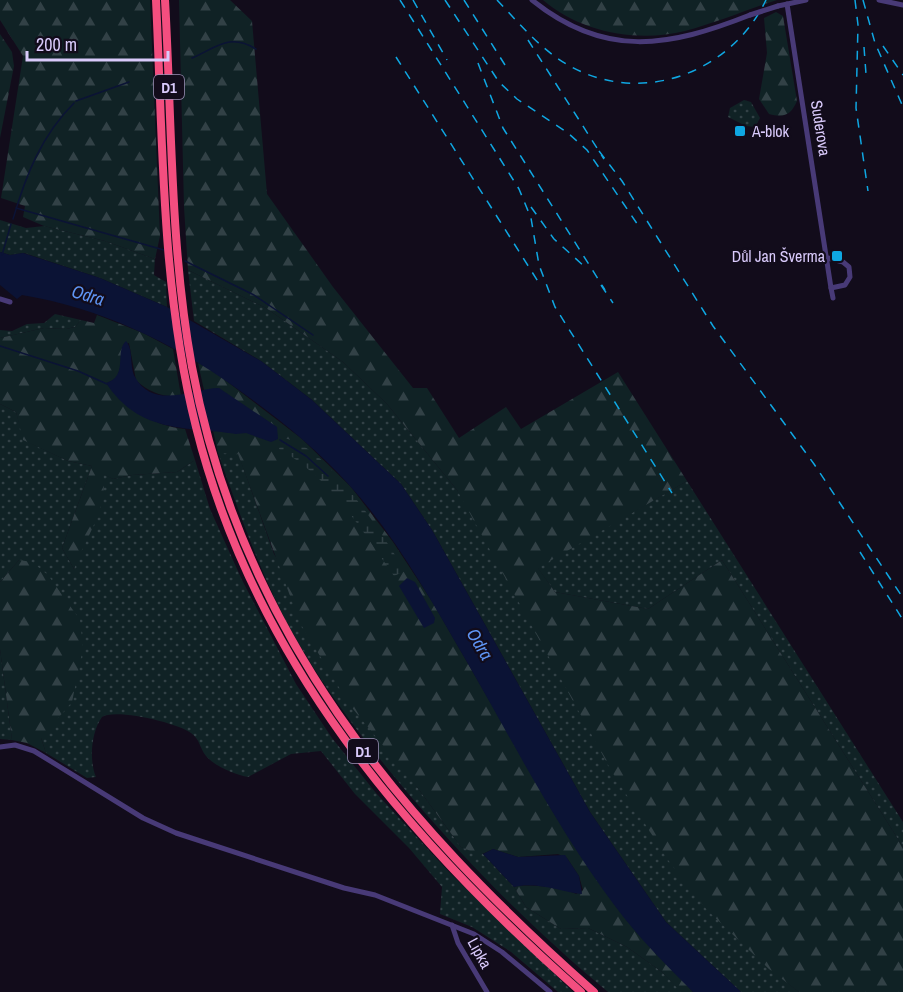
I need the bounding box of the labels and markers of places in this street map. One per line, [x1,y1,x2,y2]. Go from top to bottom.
place label: A-blok [751,120,790,142]
marker: A-blok [733,124,747,138]
place label: Důl Jan Šverma [732,245,826,267]
marker: Důl Jan Šverma [830,249,844,263]

